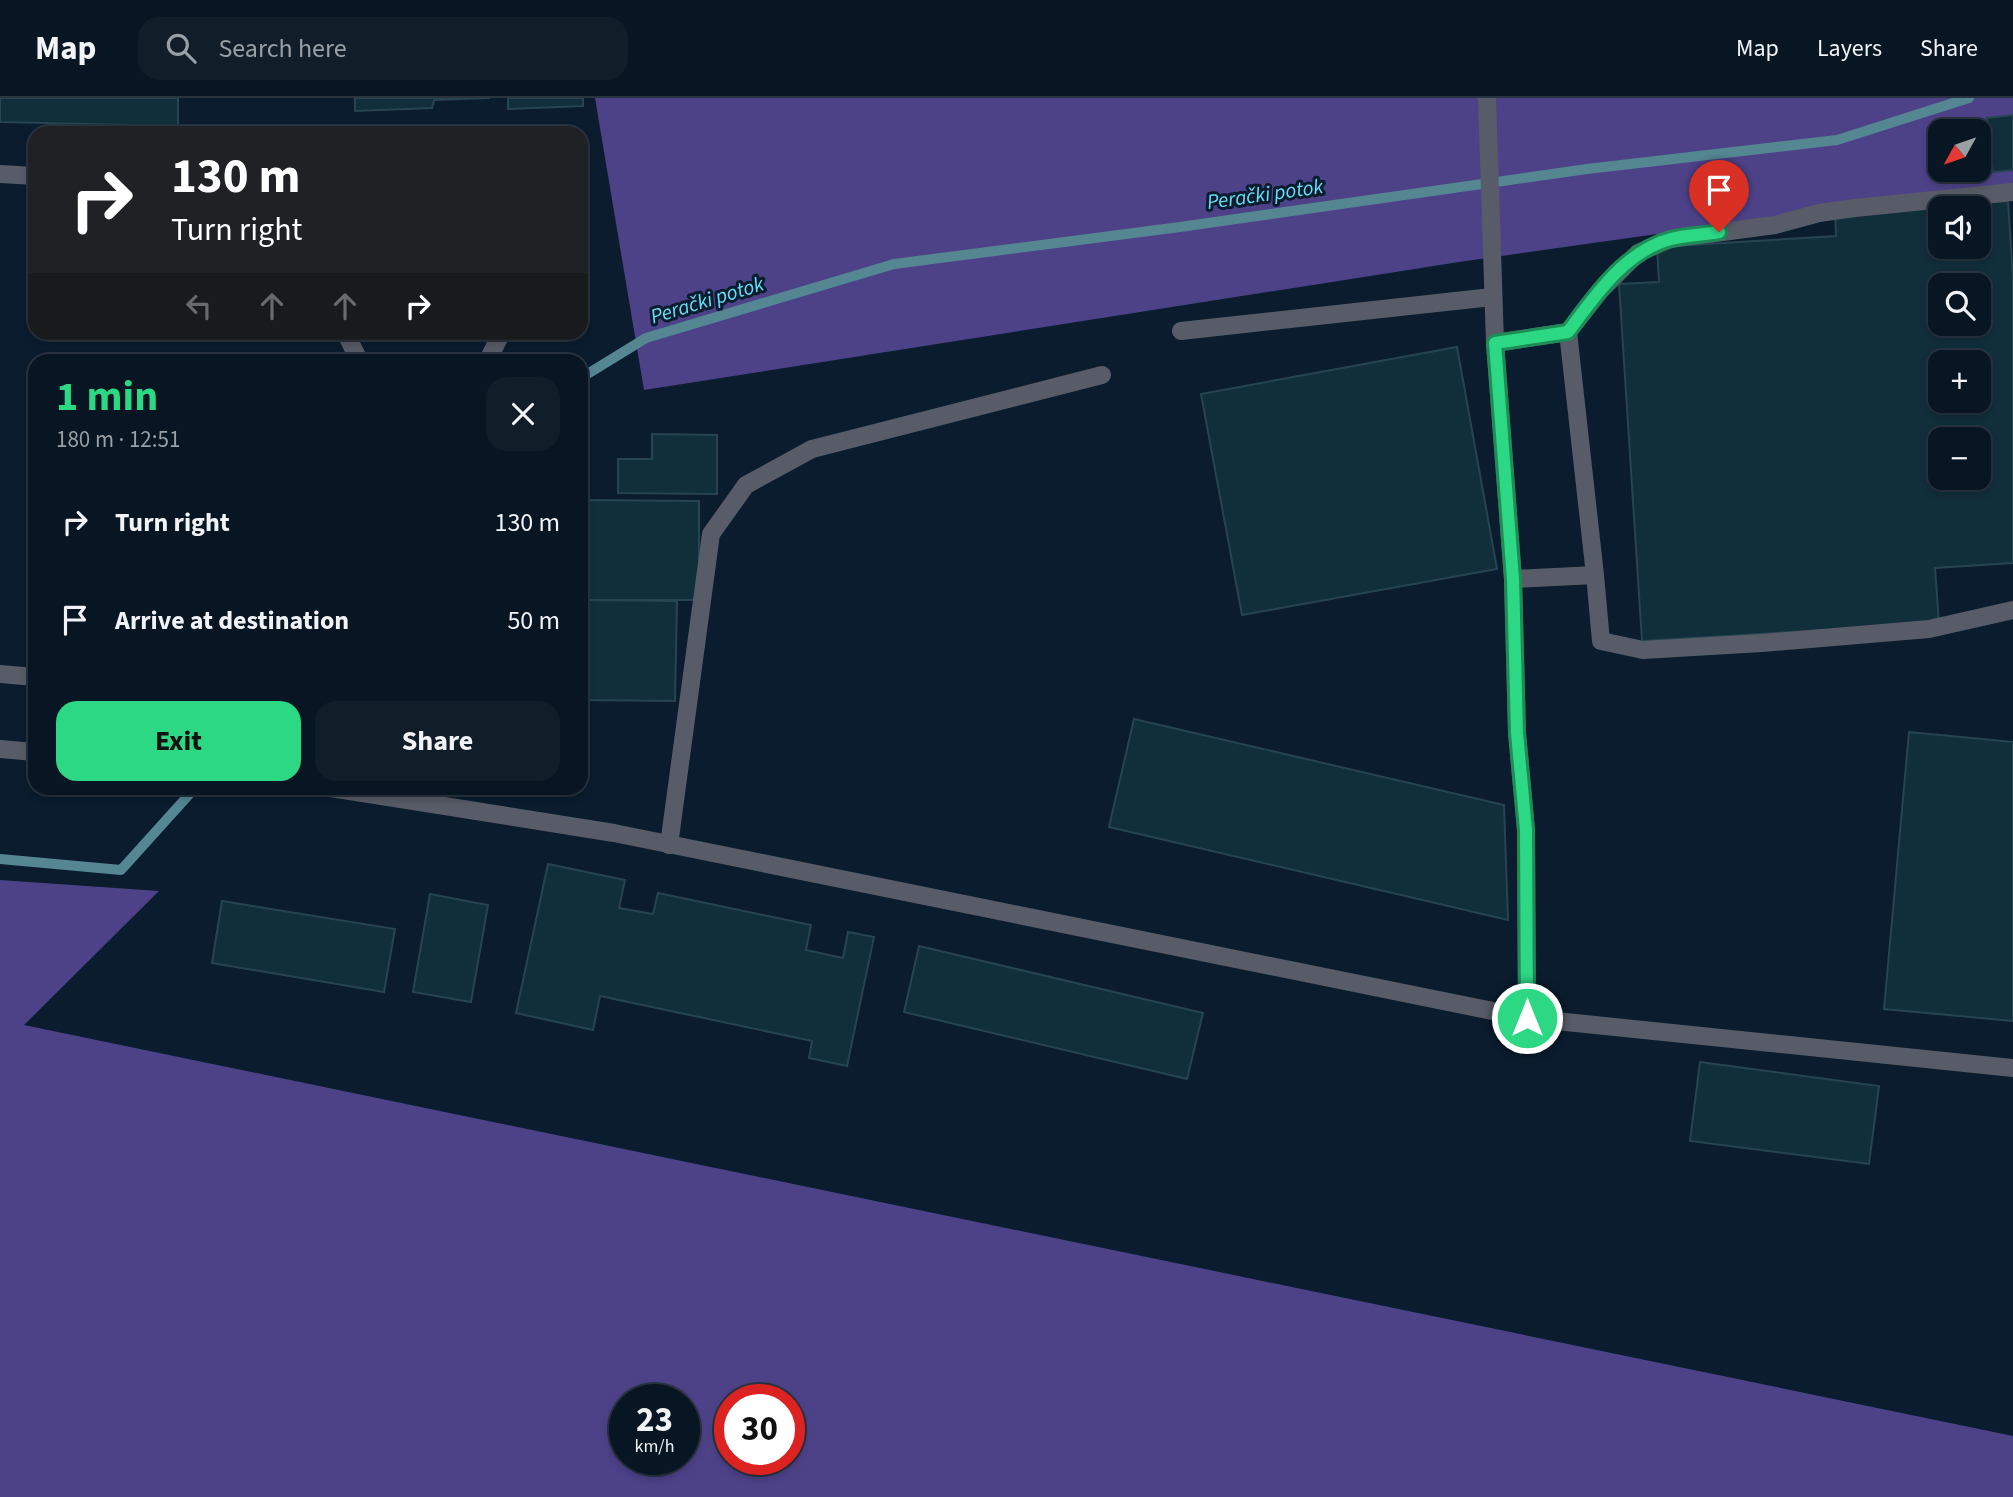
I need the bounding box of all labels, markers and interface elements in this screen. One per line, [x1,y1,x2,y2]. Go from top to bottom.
search box [138,17,628,80]
text: Map [35,25,96,72]
icon: search [162,29,200,67]
text: Search here [218,30,347,67]
text: Map [1736,31,1779,66]
text: Layers [1817,31,1882,66]
text: Share [1920,31,1978,66]
north arrow [1928,119,1992,182]
map controls [1928,119,1991,490]
text: 130 m [171,142,300,212]
icon: right [56,154,147,245]
pin [1689,160,1749,232]
water label: Perački potok [1205,171,1326,217]
icon: arrive [1700,171,1738,209]
button: sound [1928,196,1991,259]
text: Turn right [171,207,302,253]
water label: Perački potok [647,268,768,331]
button: search [1928,273,1991,336]
icon: left [180,287,218,325]
icon: ahead [253,287,291,325]
icon: ahead [326,287,364,325]
icon: right [399,287,437,325]
button: + [1928,350,1991,413]
text: 1 min [56,367,158,427]
button: close [486,377,560,451]
text: 180 m · 12:51 [56,423,180,456]
button: − [1928,427,1991,490]
icon: right [56,503,94,541]
text: Turn right [115,504,230,541]
text: 130 m [494,504,560,541]
icon: arrive [56,601,94,639]
text: Arrive at destination [115,602,349,639]
text: 50 m [507,602,560,639]
button: Exit [56,701,301,781]
button: Share [315,701,560,781]
position arrow [1490,981,1564,1055]
speed limit sign: 30 [714,1384,805,1475]
text: 23 [636,1395,673,1445]
text: km/h [635,1434,674,1459]

